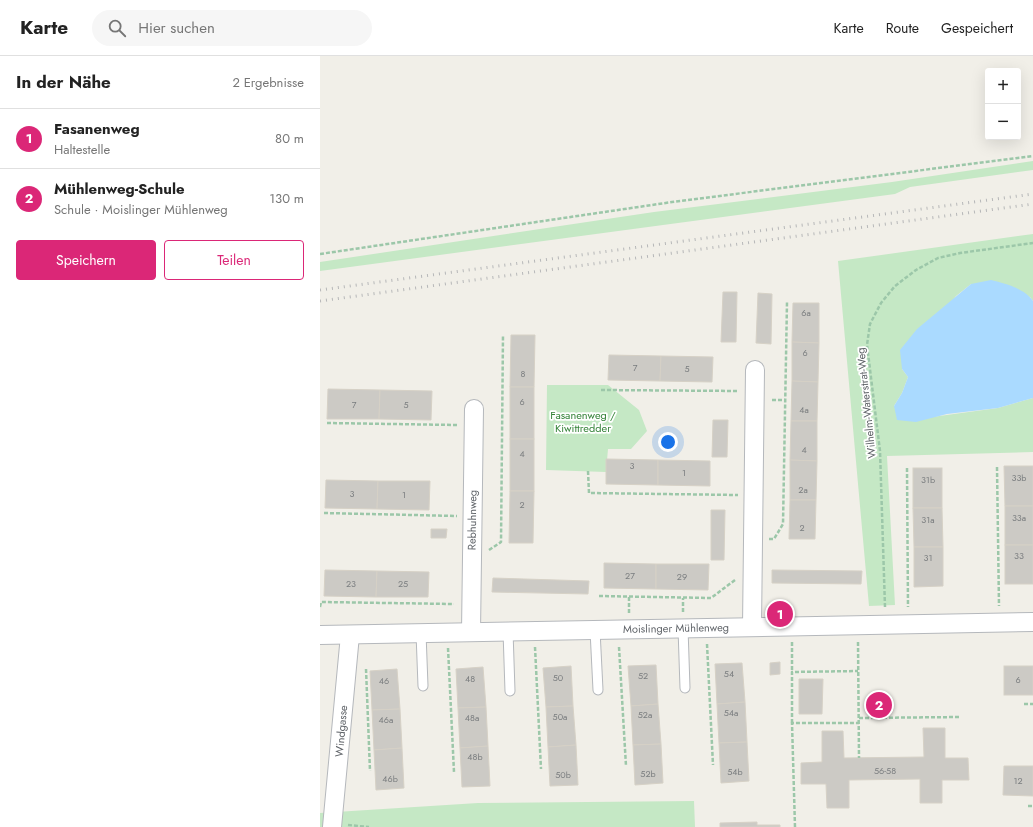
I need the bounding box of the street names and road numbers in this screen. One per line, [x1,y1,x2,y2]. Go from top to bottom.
street label: Wilhelm-Waterstrat-Weg [852,347,880,459]
street label: Rebhuhnweg [463,490,481,550]
street label: Moislinger Mühlenweg [623,619,729,637]
street label: Windgasse [331,704,351,758]

